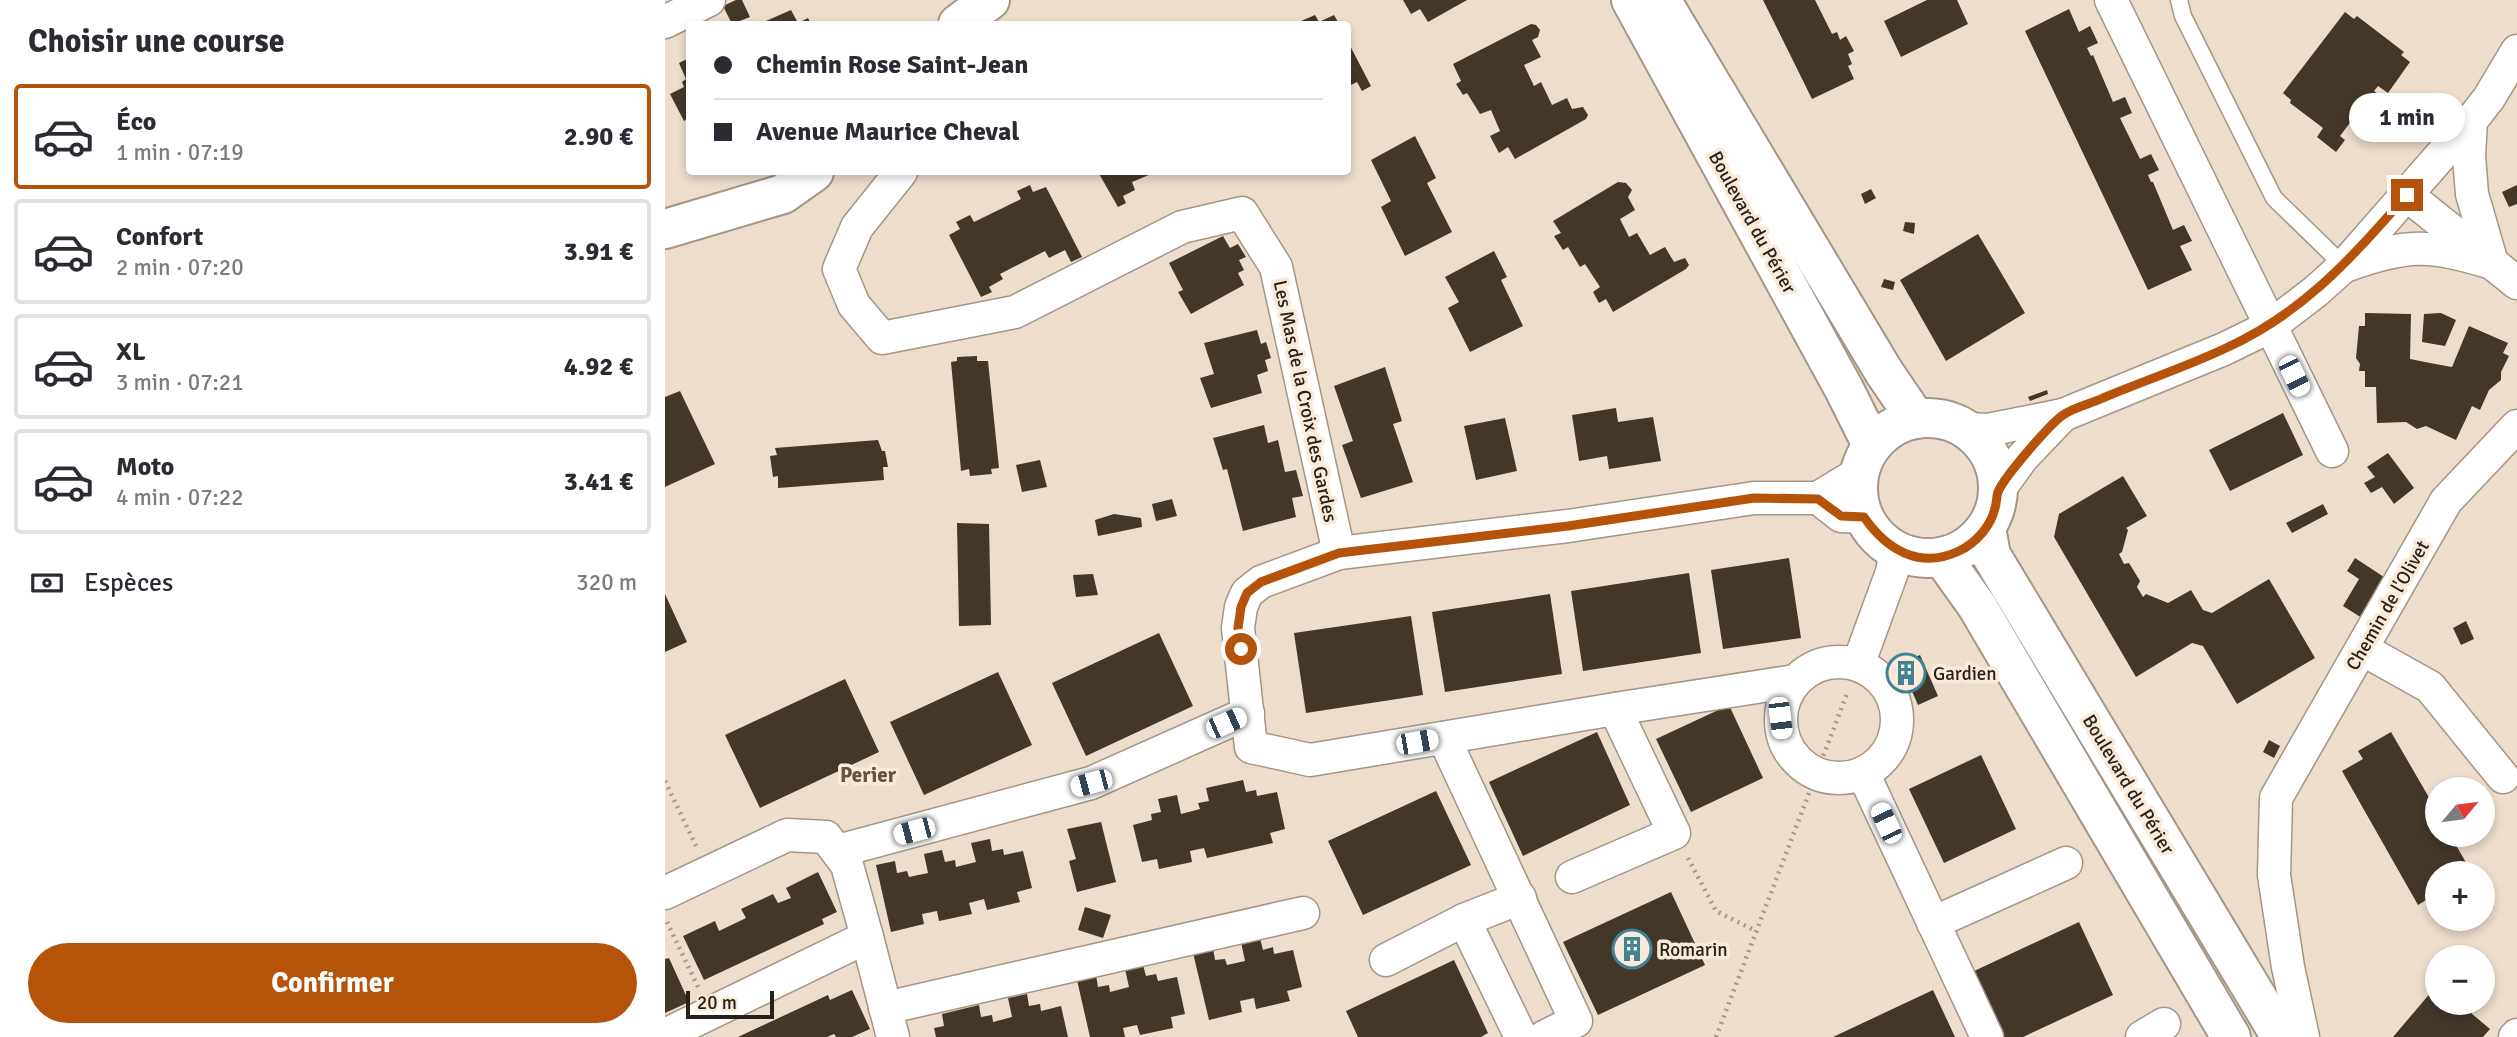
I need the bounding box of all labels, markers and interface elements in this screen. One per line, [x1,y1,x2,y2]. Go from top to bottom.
text: Choisir une course [28,22,285,61]
text: Chemin Rose Saint-Jean [756,49,1029,81]
callout: 1 min [2349,94,2465,142]
text: 1 min [2379,103,2435,132]
icon: car [32,105,95,168]
text: Éco [116,106,156,138]
text: Avenue Maurice Cheval [756,116,1019,148]
text: 2.90 € [564,121,633,153]
text: 1 min · 07:19 [116,138,244,167]
street label: Boulevard du Périer [1703,147,1801,298]
route end [2391,179,2423,211]
icon: car [32,220,95,283]
text: Confort [116,221,203,253]
text: 3.91 € [564,236,633,268]
text: 2 min · 07:20 [116,253,244,282]
street label: Les Mas de la Croix des Gardes [1268,278,1342,524]
icon: car [32,335,95,398]
text: XL [116,336,146,368]
text: 4.92 € [564,351,633,383]
car [2276,353,2313,399]
text: 3 min · 07:21 [116,368,244,397]
icon: car [32,450,95,513]
text: Moto [116,451,174,483]
text: 3.41 € [564,466,633,498]
text: 4 min · 07:22 [116,483,244,512]
street label: Chemin de l'Olivet [2341,536,2435,675]
icon: cash [28,564,66,602]
text: Espèces [84,567,173,599]
text: 320 m [576,568,637,597]
route start [1225,633,1257,665]
building icon: Gardien [1885,652,1927,694]
place label: Gardien [1933,662,1997,686]
car [1768,696,1793,740]
car [1203,705,1250,741]
street label: Boulevard du Périer [2077,710,2179,859]
car [1395,728,1440,756]
district label: Perier [840,762,897,788]
car [1068,767,1115,799]
north arrow [2425,777,2495,847]
map controls [2425,777,2495,1015]
car [1868,800,1905,846]
car [891,815,938,847]
button: + [2425,861,2495,931]
building icon: Romarin [1611,928,1653,970]
place label: Romarin [1659,938,1728,962]
button: Confirmer [28,943,637,1023]
button: − [2425,945,2495,1015]
scale bar [686,988,773,1020]
text: 20 m [697,991,737,1015]

